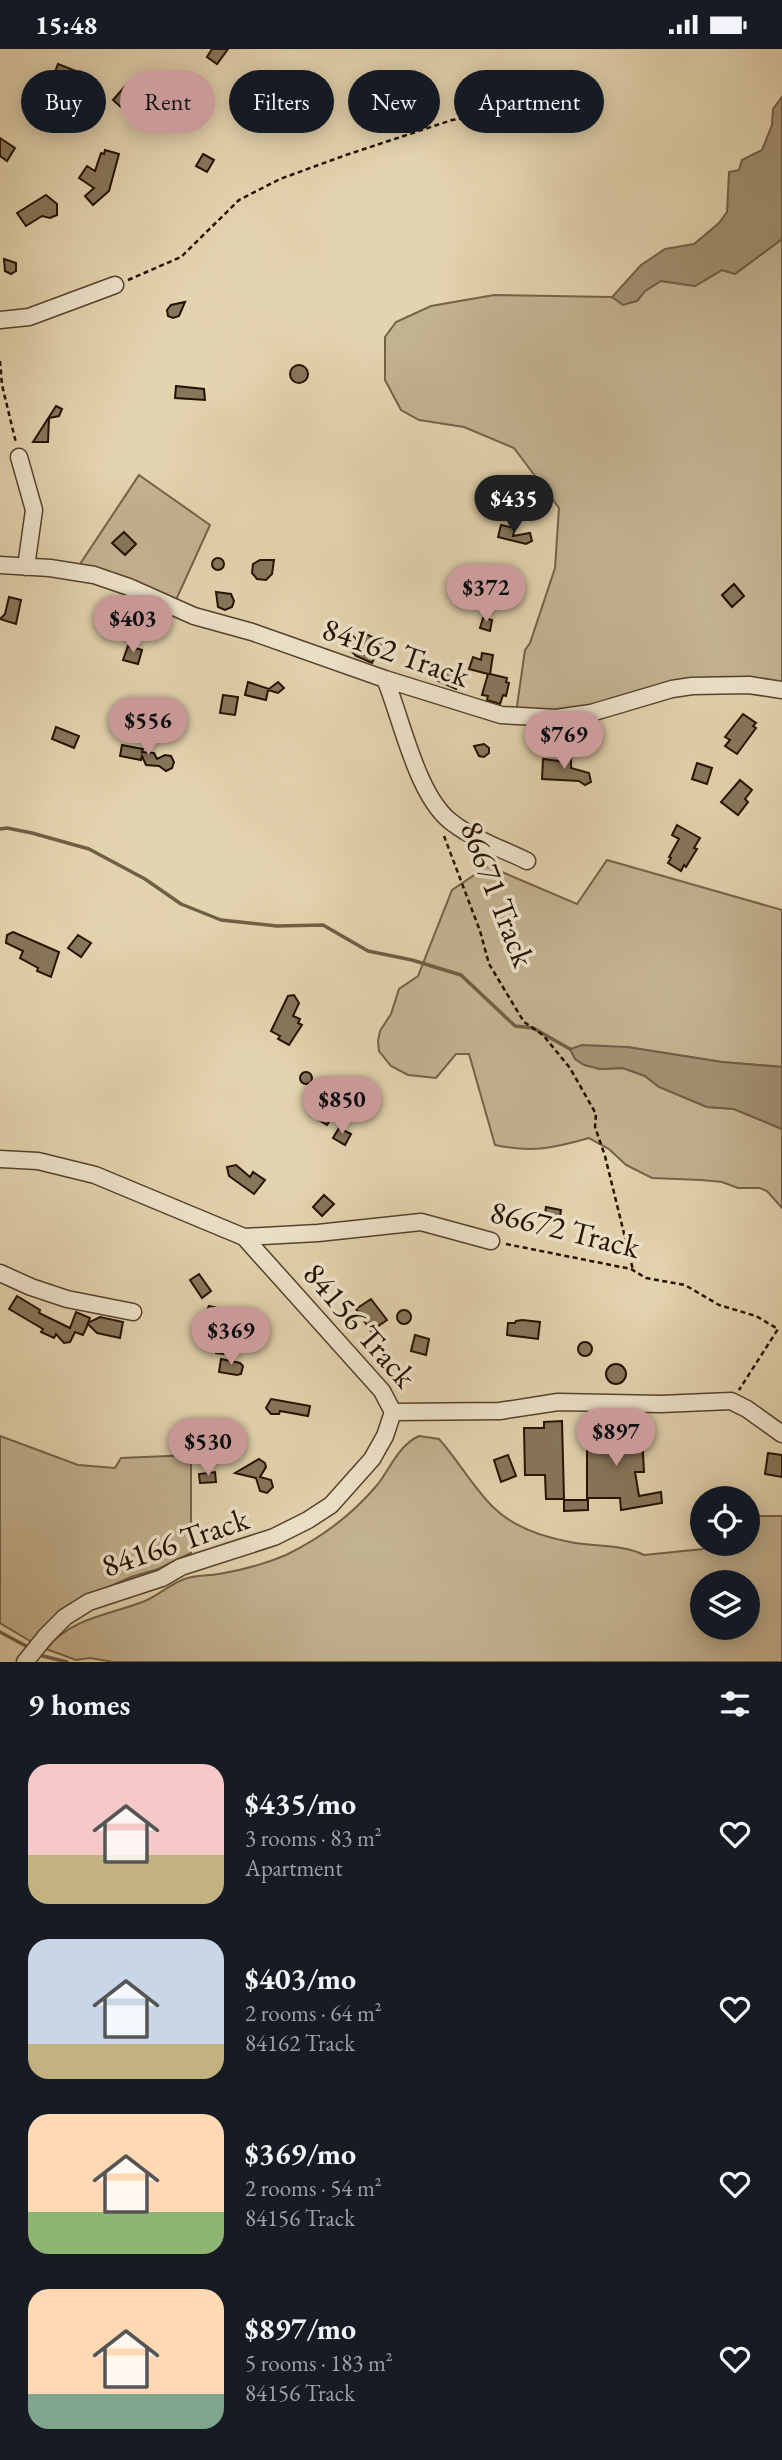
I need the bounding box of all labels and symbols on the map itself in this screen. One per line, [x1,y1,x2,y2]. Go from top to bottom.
pin: $435 [473,475,555,535]
pin: $372 [445,565,527,624]
pin: $403 [92,595,174,655]
street label: 84162 Track [317,607,476,697]
pin: $556 [107,697,189,757]
pin: $769 [523,711,605,771]
street label: 86671 Track [451,815,545,974]
pin: $850 [301,1077,383,1136]
street label: 86672 Track [486,1190,645,1268]
street label: 84156 Track [294,1254,427,1397]
pin: $369 [190,1307,272,1367]
pin: $897 [575,1409,657,1468]
pin: $530 [167,1419,249,1478]
street label: 84166 Track [96,1497,255,1587]

